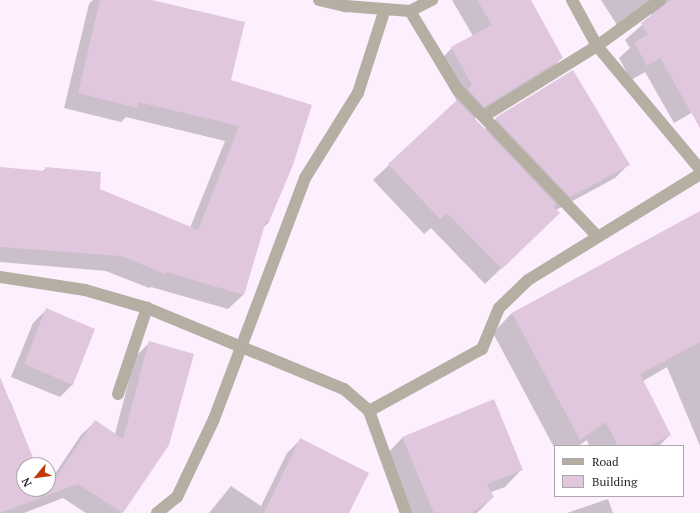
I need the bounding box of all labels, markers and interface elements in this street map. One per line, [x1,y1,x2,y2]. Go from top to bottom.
legend [554,445,684,497]
text: Road [592,454,619,469]
north arrow [16,457,56,497]
text: Building [592,474,637,489]
text: N [18,475,35,489]

